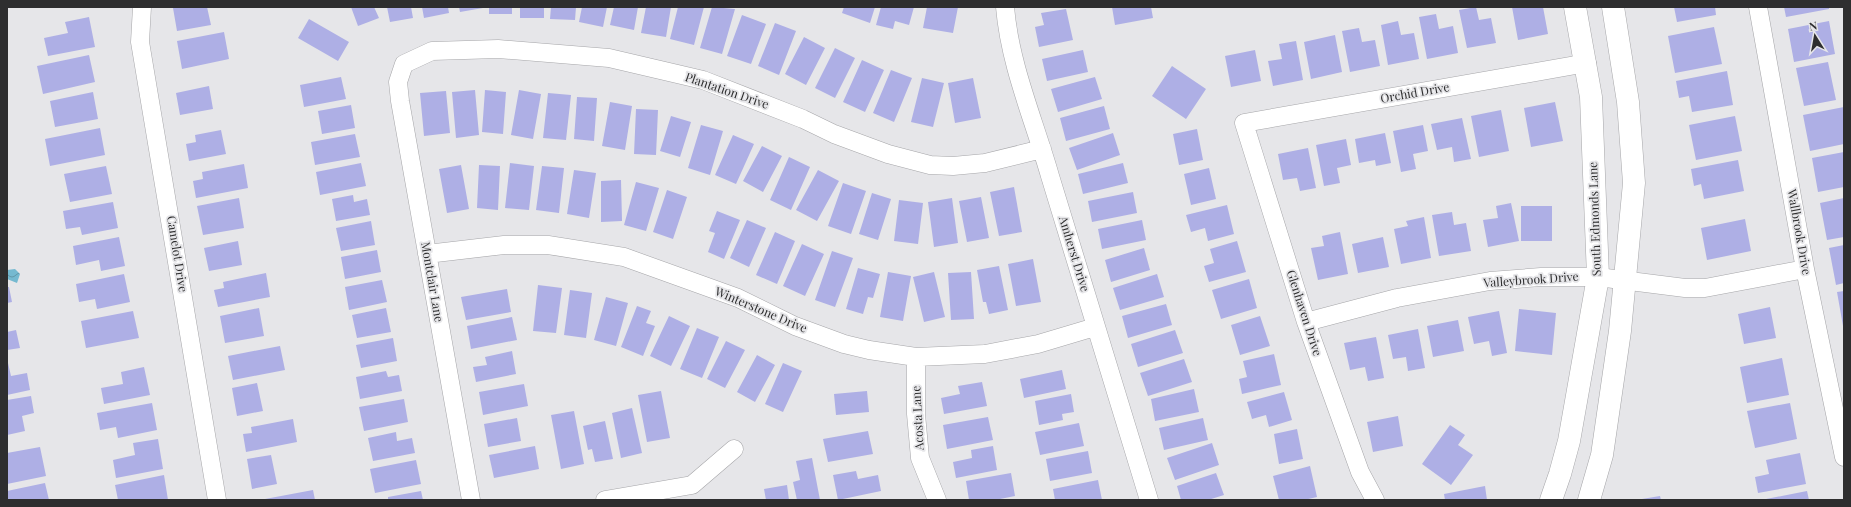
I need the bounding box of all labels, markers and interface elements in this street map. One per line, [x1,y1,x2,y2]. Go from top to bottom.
north arrow [1795,16,1835,56]
text: N [1808,18,1818,34]
street label: Plantation Drive [683,68,771,112]
street label: Orchid Drive [1379,78,1451,106]
street label: South Edmonds Lane [1584,161,1604,277]
street label: Wallbrook Drive [1784,187,1815,276]
street label: Amherst Drive [1056,213,1094,294]
street label: Camelot Drive [164,214,192,293]
street label: Montclair Lane [418,240,448,323]
street label: Glenhaven Drive [1284,268,1326,358]
street label: Valleybrook Drive [1482,268,1579,290]
street label: Winterstone Drive [712,282,810,336]
street label: Acosta Lane [907,385,927,452]

